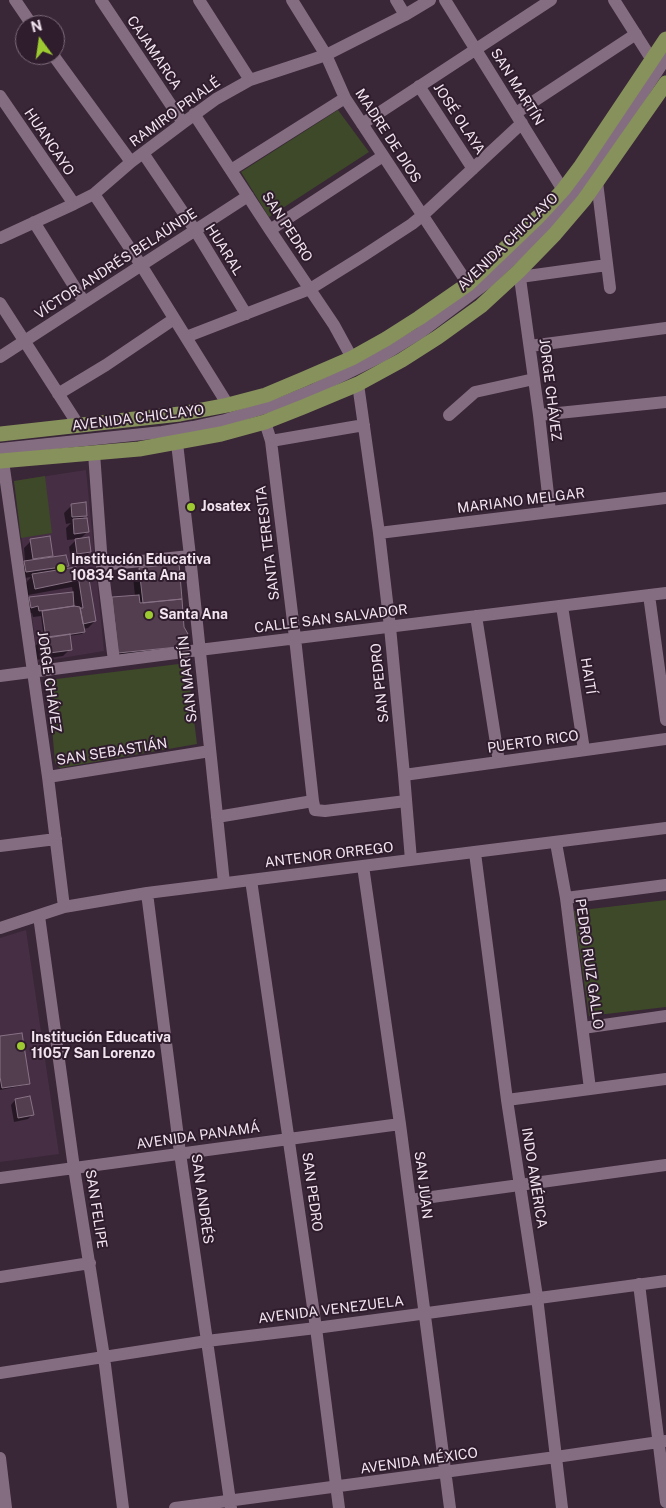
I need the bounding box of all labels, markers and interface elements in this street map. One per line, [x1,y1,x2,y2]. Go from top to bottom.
street label: CAJAMARCA [123,13,185,93]
north arrow [15,15,65,65]
text: N [29,17,44,36]
street label: SAN MARTÍN [487,45,547,129]
street label: RAMIRO PRIALÉ [126,73,224,151]
street label: JOSÉ OLAYA [430,80,488,158]
street label: MADRE DE DIOS [351,86,425,186]
street label: HUANCAYO [20,105,78,179]
street label: SAN PEDRO [258,189,316,265]
street label: AVENIDA CHICLAYO [454,190,562,294]
street label: VÍCTOR ANDRÉS BELAÚNDE [32,205,200,323]
street label: HUARAL [202,221,246,279]
street label: JORGE CHÁVEZ [535,338,565,442]
street label: AVENIDA CHICLAYO [71,402,205,434]
street label: SANTA TERESITA [253,485,283,601]
street label: MARIANO MELGAR [456,485,586,517]
place label: Josatex [201,499,251,515]
marker: Josatex [185,501,197,513]
place label: Institución Educativa 10834 Santa Ana [71,552,211,584]
marker: Institución Educativa 10834 Santa Ana [55,562,67,574]
street label: CALLE SAN SALVADOR [253,601,409,637]
place label: Santa Ana [159,607,228,623]
marker: Santa Ana [143,609,155,621]
street label: JORGE CHÁVEZ [34,630,64,734]
street label: SAN MARTÍN [175,635,201,723]
street label: SAN PEDRO [367,642,393,724]
street label: HAITÍ [577,656,599,696]
street label: PUERTO RICO [486,727,580,757]
street label: SAN SEBASTIÁN [55,735,169,769]
street label: ANTENOR ORREGO [264,839,394,871]
street label: PEDRO RUIZ GALLO [571,897,607,1031]
place label: Institución Educativa 11057 San Lorenzo [31,1030,171,1062]
marker: Institución Educativa 11057 San Lorenzo [15,1040,27,1052]
street label: AVENIDA PANAMÁ [135,1119,261,1153]
street label: INDO AMÉRICA [518,1126,550,1230]
street label: SAN JUAN [411,1150,435,1220]
street label: SAN PEDRO [298,1151,326,1233]
street label: SAN ANDRÉS [187,1153,217,1245]
street label: SAN FELIPE [81,1168,111,1250]
street label: AVENIDA VENEZUELA [257,1293,405,1327]
street label: AVENIDA MÉXICO [359,1444,479,1478]

